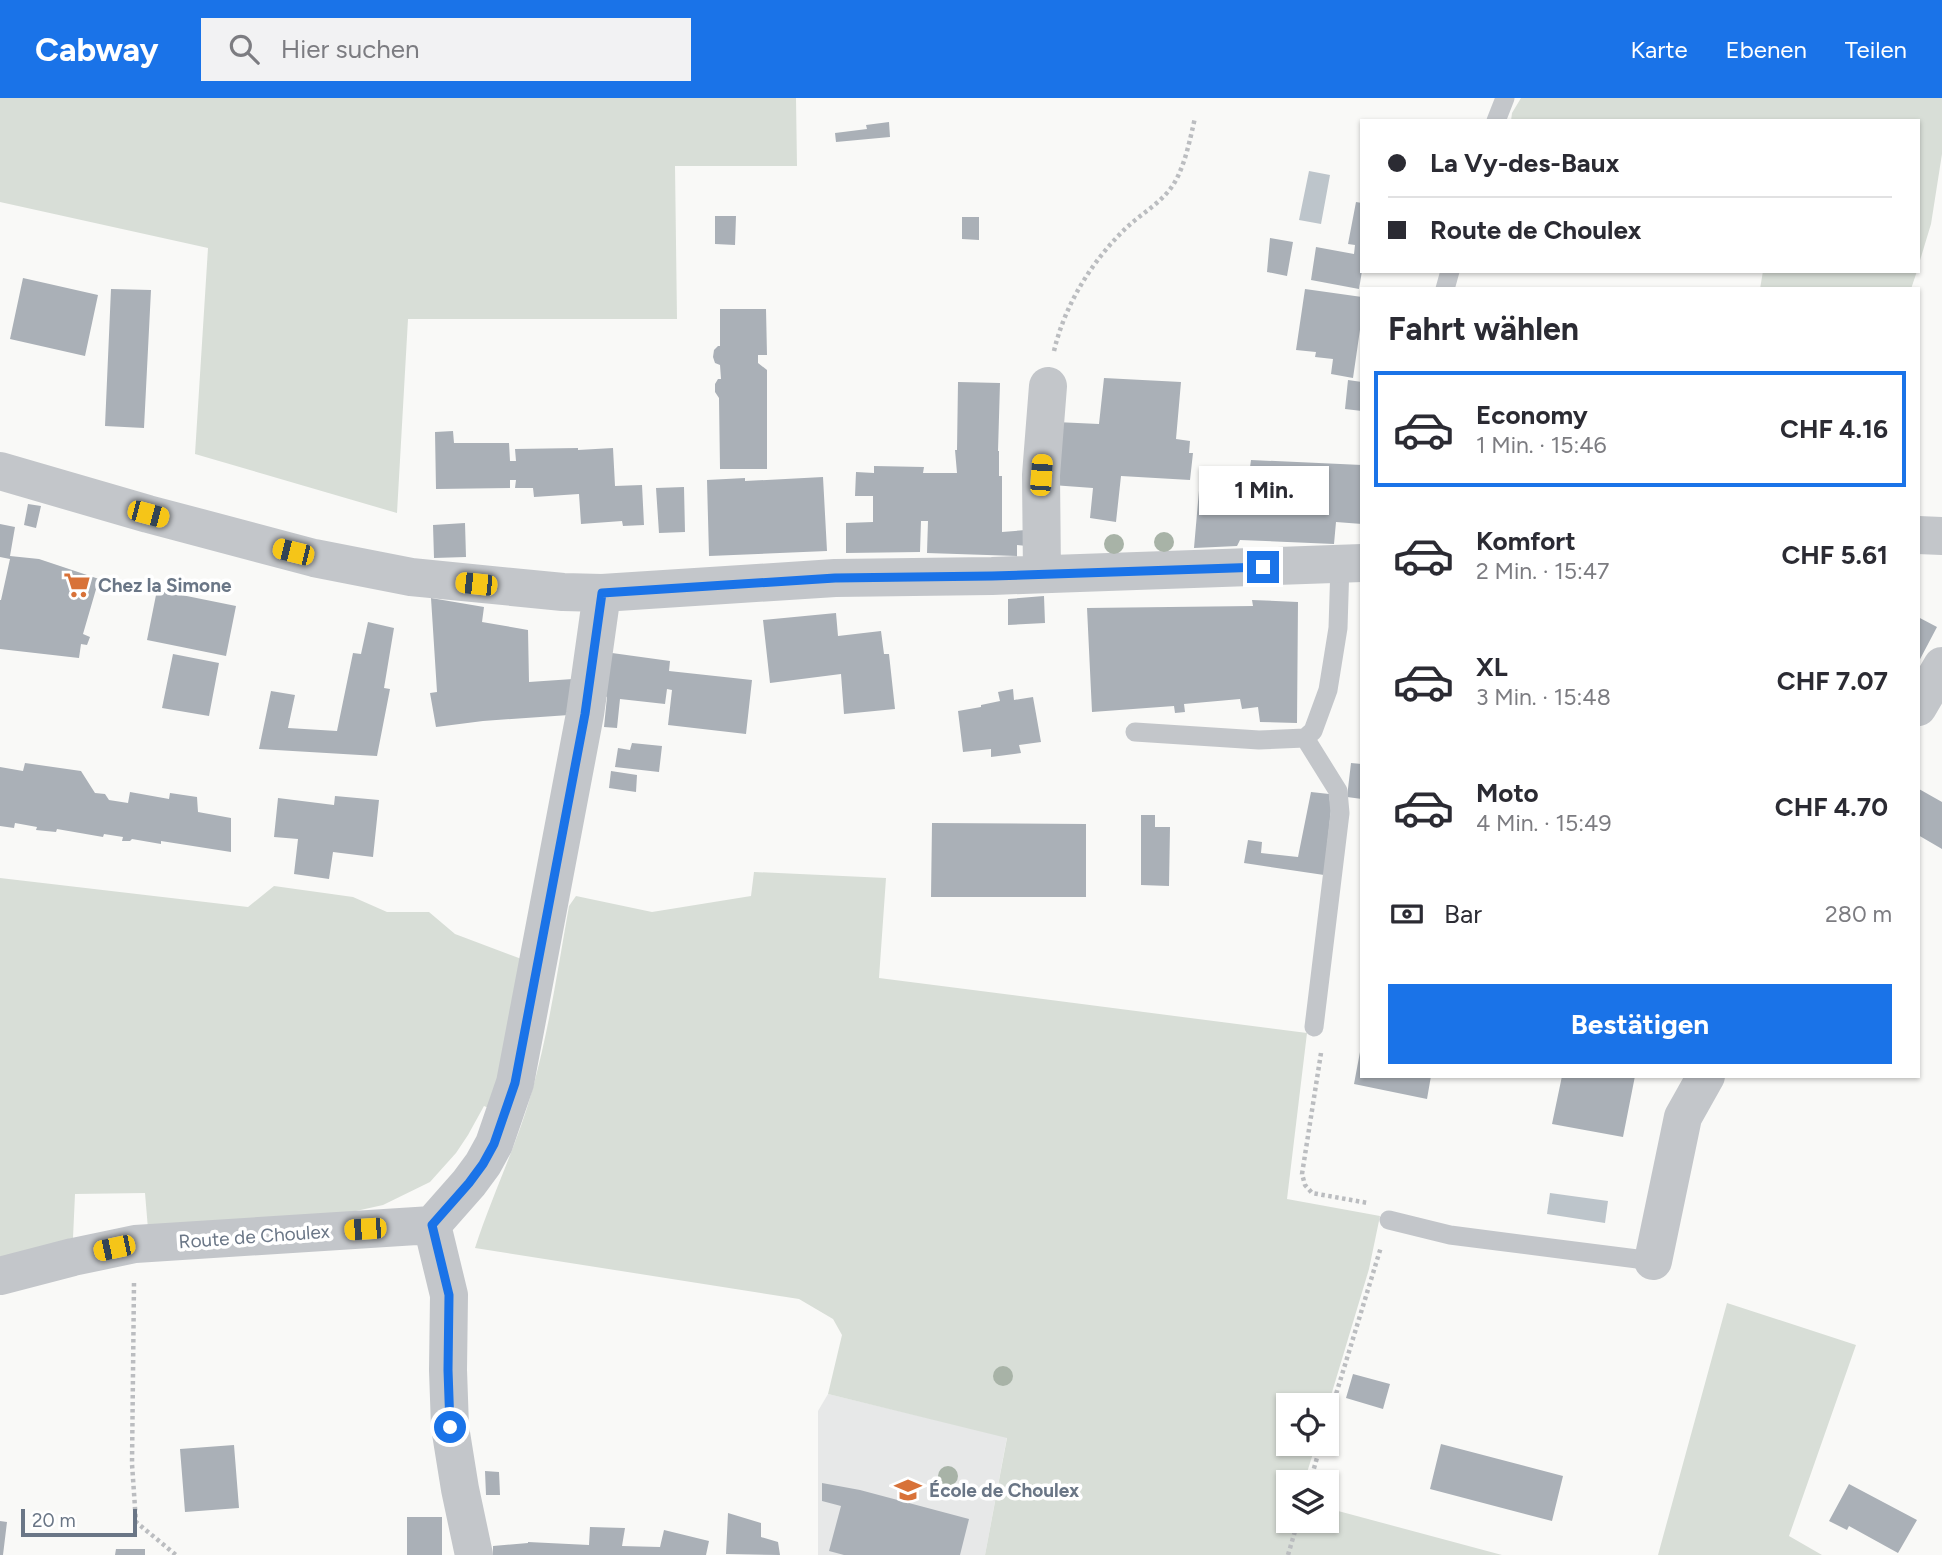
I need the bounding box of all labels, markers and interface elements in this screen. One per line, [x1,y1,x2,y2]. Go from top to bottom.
search box [201,18,691,81]
text: Cabway [35,30,159,69]
icon: search [225,30,263,68]
text: Hier suchen [281,33,420,65]
text: Karte [1631,35,1688,64]
text: Ebenen [1726,35,1807,64]
text: Teilen [1845,35,1907,64]
text: La Vy-des-Baux [1430,147,1619,179]
text: Route de Choulex [1430,214,1641,246]
text: Fahrt wählen [1388,310,1579,348]
icon: car [1392,398,1455,461]
text: Economy [1476,399,1588,431]
text: CHF 4.16 [1780,413,1888,445]
text: 1 Min. · 15:46 [1476,431,1607,459]
car [1030,453,1053,497]
callout: 1 Min. [1198,466,1328,514]
text: 1 Min. [1234,476,1294,504]
car [125,498,172,530]
icon: car [1392,524,1455,587]
text: Komfort [1476,525,1576,557]
car [271,537,316,567]
text: CHF 5.61 [1781,539,1888,571]
route end [1247,551,1279,583]
text: 2 Min. · 15:47 [1476,557,1609,585]
supermarket icon: Chez la Simone [62,570,92,600]
car [455,571,498,597]
place label: Chez la Simone [98,574,232,597]
icon: car [1392,650,1455,713]
text: XL [1476,651,1508,683]
text: CHF 7.07 [1777,665,1888,697]
text: 3 Min. · 15:48 [1476,683,1611,711]
icon: car [1392,776,1455,839]
text: Moto [1476,777,1539,809]
text: CHF 4.70 [1775,791,1888,823]
text: 4 Min. · 15:49 [1476,809,1611,837]
icon: cash [1388,895,1426,933]
text: Bar [1444,898,1482,930]
text: 280 m [1825,900,1892,928]
button: Bestätigen [1388,984,1892,1064]
car [344,1217,387,1241]
street label: Route de Choulex [178,1220,330,1253]
car [92,1233,137,1263]
map controls [1276,1393,1339,1533]
button: locate [1276,1393,1339,1456]
route start [434,1411,466,1443]
button: layers [1276,1470,1339,1533]
school or university icon: École de Choulex [893,1475,923,1505]
place label: École de Choulex [929,1479,1079,1502]
scale bar [21,1506,136,1538]
text: 20 m [32,1509,76,1532]

